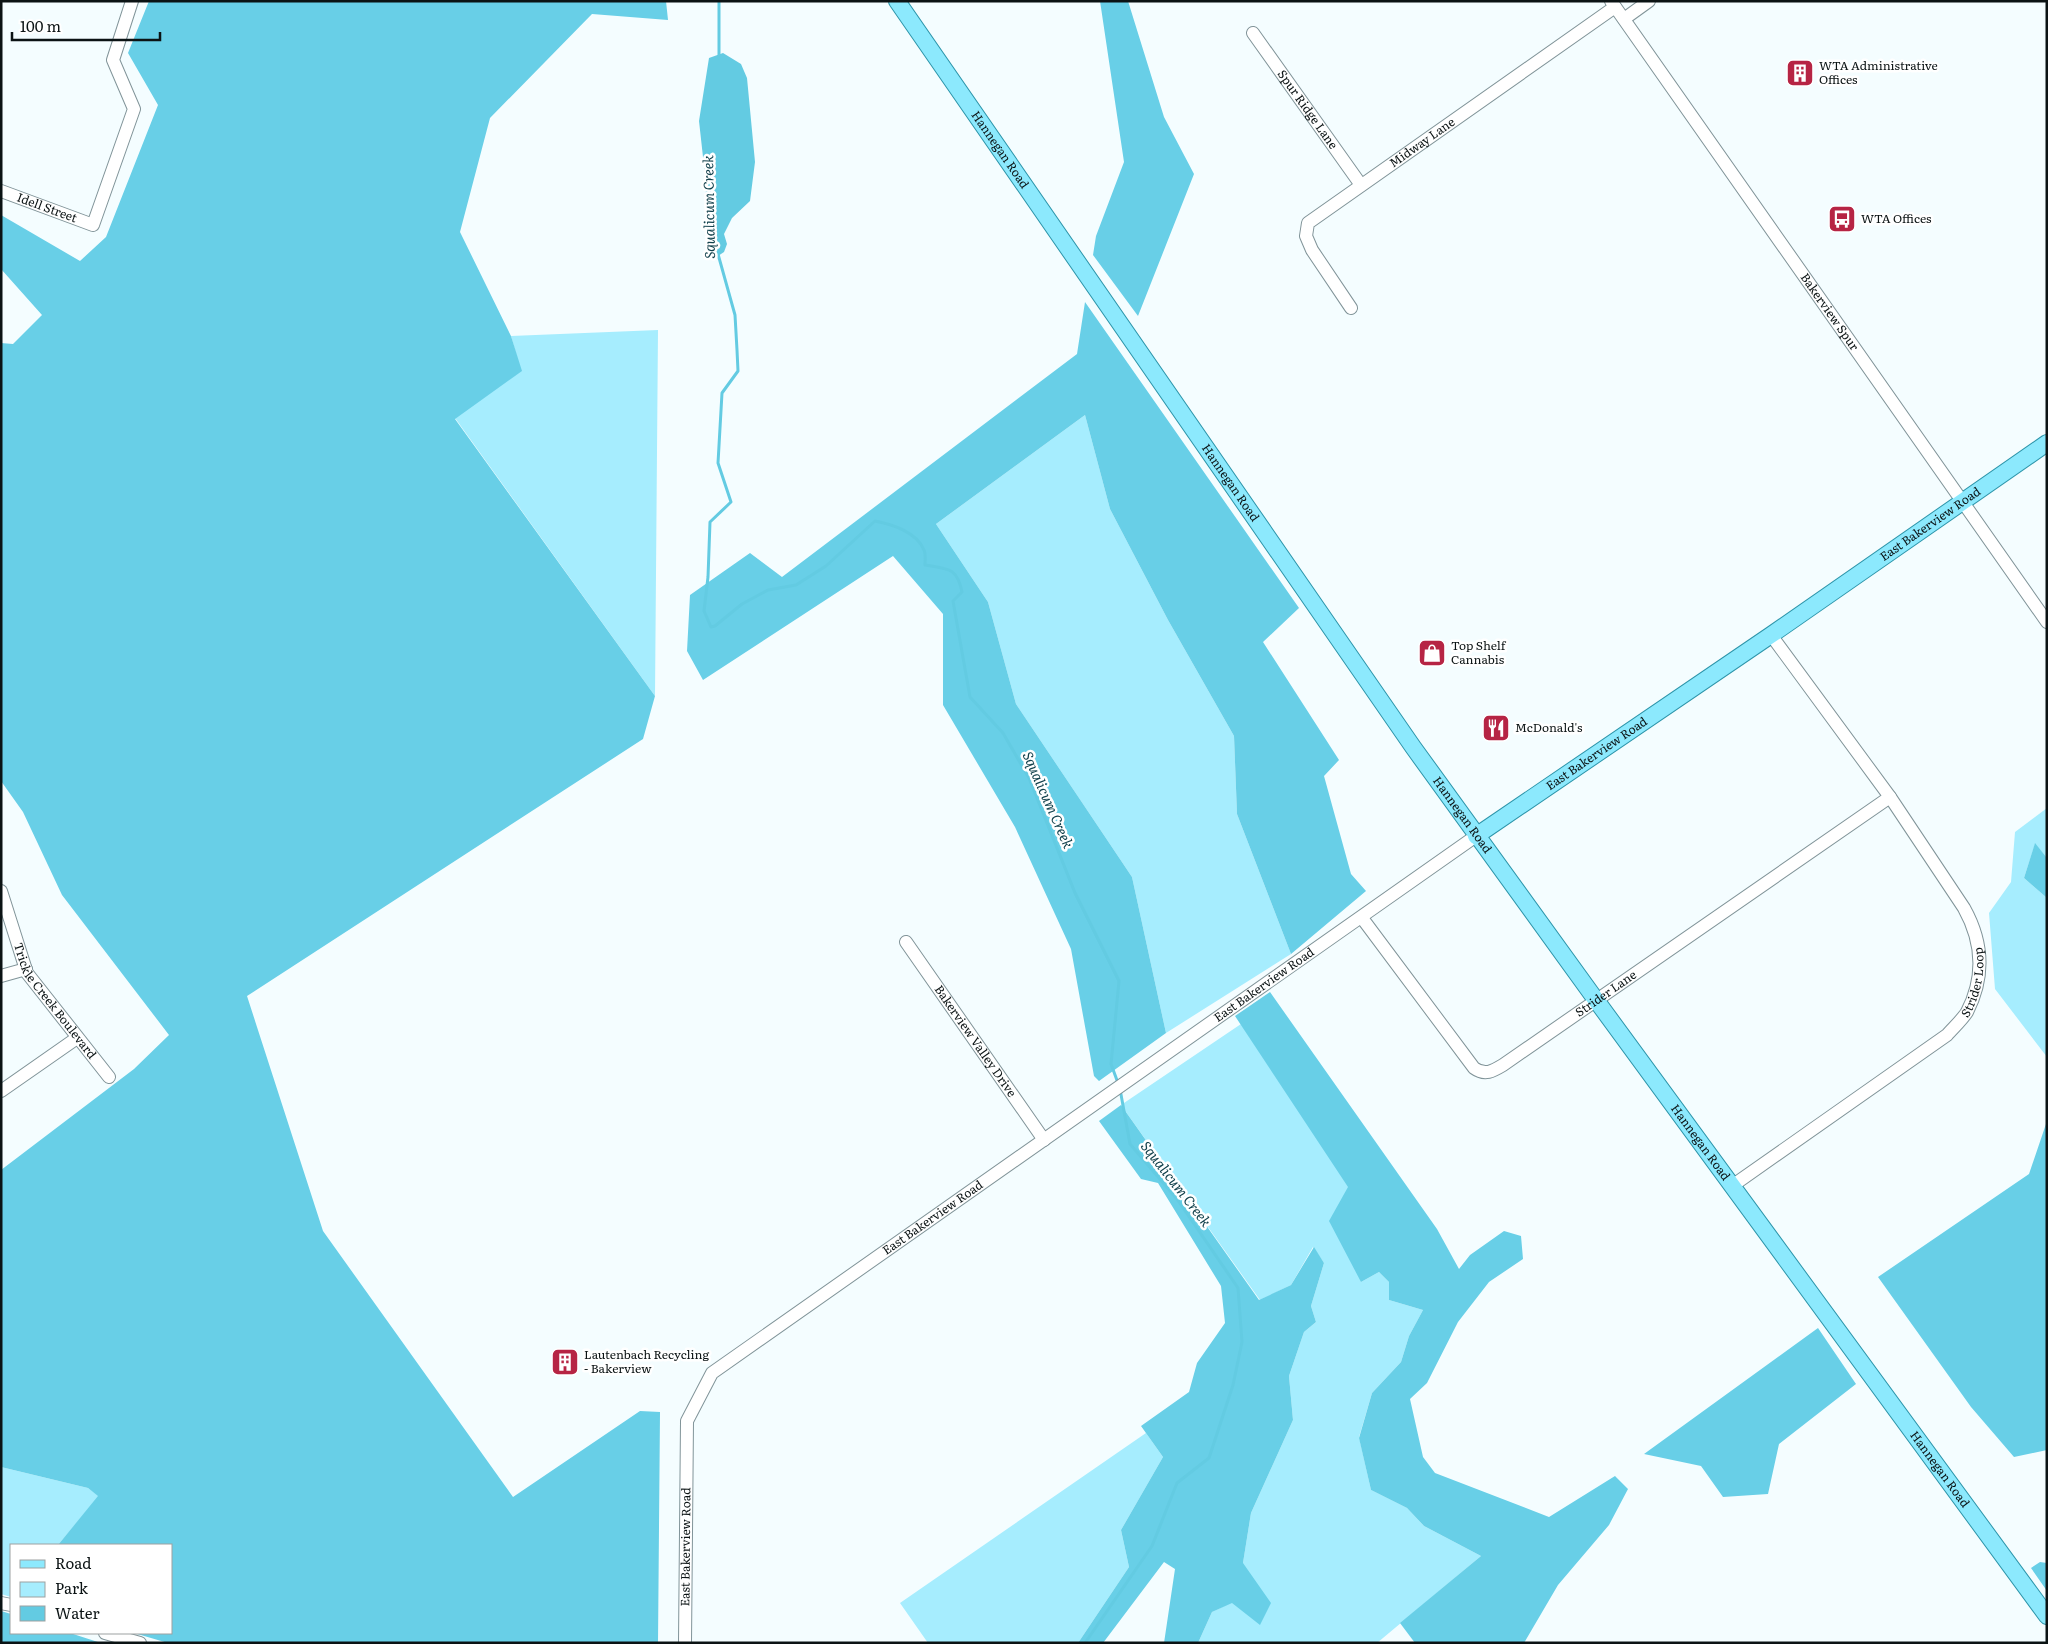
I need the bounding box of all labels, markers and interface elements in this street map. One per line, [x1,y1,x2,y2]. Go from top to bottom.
scale bar [12,10,160,42]
text: 100 m [20,14,61,37]
place label: WTA Administrative Offices [1819,56,1938,88]
building icon: WTA Administrative Offices [1785,58,1815,88]
street label: Spur Ridge Lane [1274,66,1343,152]
street label: Hannegan Road [968,107,1034,192]
street label: Midway Lane [1385,112,1458,171]
water label: Squalicum Creek [697,155,719,259]
street label: Idell Street [15,188,80,226]
bus stop icon: WTA Offices [1827,204,1857,234]
place label: WTA Offices [1861,209,1932,227]
street label: Bakerview Spur [1797,269,1864,354]
street label: Hannegan Road [1198,440,1265,525]
street label: East Bakerview Road [1876,482,1984,565]
place label: Top Shelf Cannabis [1451,636,1507,668]
shop icon: Top Shelf Cannabis [1417,638,1447,668]
street label: East Bakerview Road [1542,712,1651,794]
restaurant icon: McDonald's [1481,713,1511,743]
place label: McDonald's [1515,718,1583,736]
water label: Squalicum Creek [1019,748,1079,851]
street label: Hannegan Road [1429,772,1497,857]
street label: Trickle Creek Boulevard [10,940,102,1063]
street label: East Bakerview Road [1210,942,1318,1026]
street label: Strider Loop [1956,946,1987,1021]
street label: Strider Lane [1571,965,1640,1020]
street label: Bakerview Valley Drive [931,981,1021,1100]
street label: Hannegan Road [1667,1100,1736,1184]
water label: Squalicum Creek [1137,1136,1217,1231]
street label: East Bakerview Road [878,1175,987,1259]
place label: Lautenbach Recycling - Bakerview [584,1345,710,1377]
building icon: Lautenbach Recycling - Bakerview [550,1347,580,1377]
street label: Hannegan Road [1906,1427,1975,1511]
street label: East Bakerview Road [675,1487,694,1607]
legend [10,1544,172,1634]
text: Road [55,1551,91,1574]
text: Park [55,1576,89,1599]
text: Water [55,1601,100,1624]

